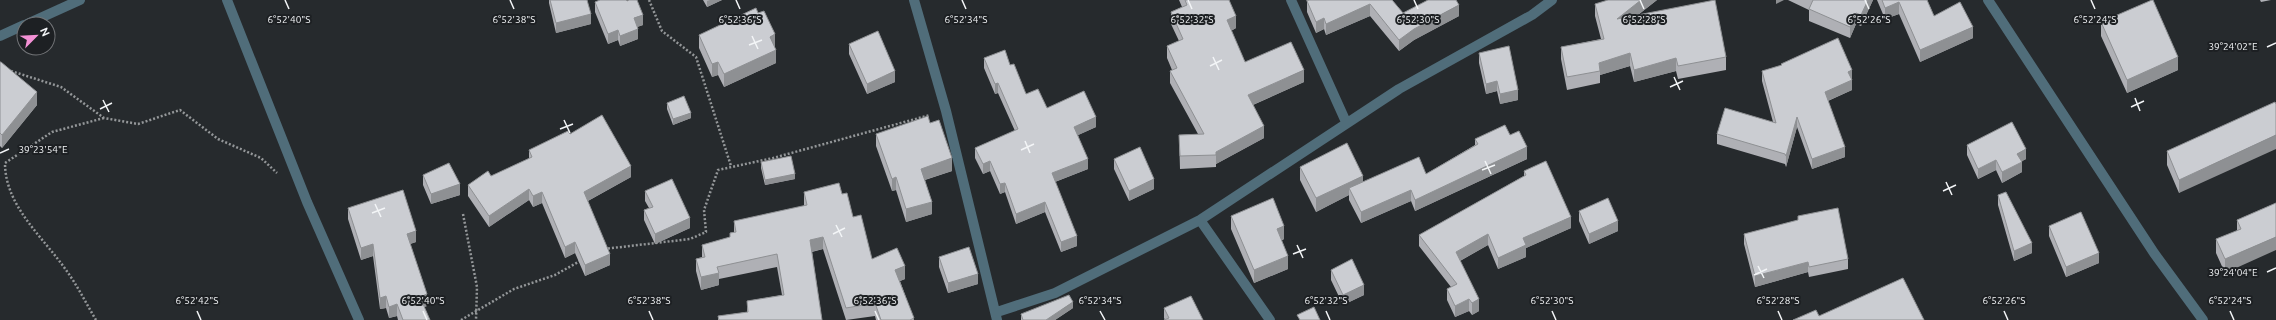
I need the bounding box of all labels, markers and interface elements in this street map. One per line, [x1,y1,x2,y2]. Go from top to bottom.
text: 6°52'40"S [267,14,311,25]
text: 6°52'38"S [492,14,536,25]
text: 6°52'36"S [718,14,762,25]
text: 6°52'34"S [944,14,988,25]
text: 6°52'32"S [1170,14,1214,25]
text: 6°52'30"S [1396,14,1440,25]
text: 6°52'28"S [1622,14,1666,25]
text: 6°52'26"S [1847,14,1891,25]
text: 6°52'24"S [2073,14,2117,25]
north arrow [16,16,56,56]
text: N [38,26,52,38]
text: 39°24'02"E [2208,41,2258,52]
text: 39°23'54"E [18,144,68,155]
text: 39°24'04"E [2208,267,2258,278]
text: 6°52'42"S [175,295,219,306]
text: 6°52'40"S [401,295,445,306]
text: 6°52'38"S [627,295,671,306]
text: 6°52'36"S [853,295,897,306]
text: 6°52'34"S [1078,295,1122,306]
text: 6°52'32"S [1304,295,1348,306]
text: 6°52'30"S [1530,295,1574,306]
text: 6°52'28"S [1756,295,1800,306]
text: 6°52'26"S [1982,295,2026,306]
text: 6°52'24"S [2208,295,2252,306]

